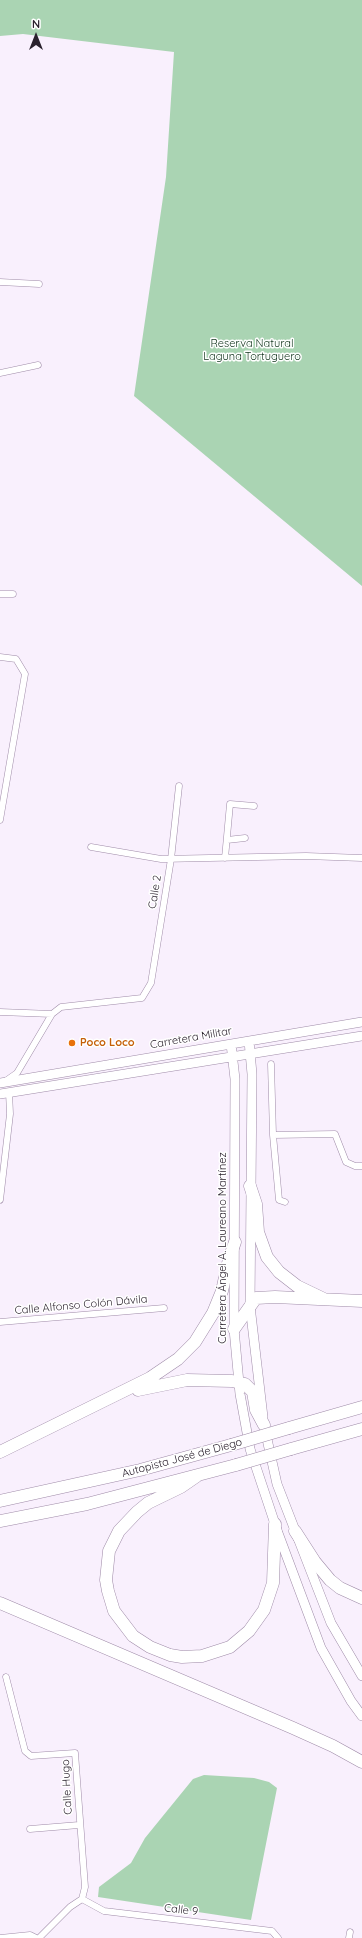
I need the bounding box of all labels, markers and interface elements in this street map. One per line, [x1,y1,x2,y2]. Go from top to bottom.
north arrow [16,16,56,56]
text: N [32,17,40,31]
park label: Reserva Natural Laguna Tortuguero [203,337,301,363]
street label: Calle 2 [146,874,164,910]
street label: Carretera Militar [149,1024,233,1052]
place label: Poco Loco [80,1036,135,1050]
marker: Poco Loco [67,1038,77,1048]
street label: Carretera Ángel A. Laureano Martínez [216,1152,230,1344]
street label: Calle Alfonso Colón Dávila [14,1293,148,1317]
street label: Autopista José de Diego [120,1436,244,1480]
street label: Calle Hugo [59,1759,75,1815]
street label: Calle 9 [163,1901,199,1919]

